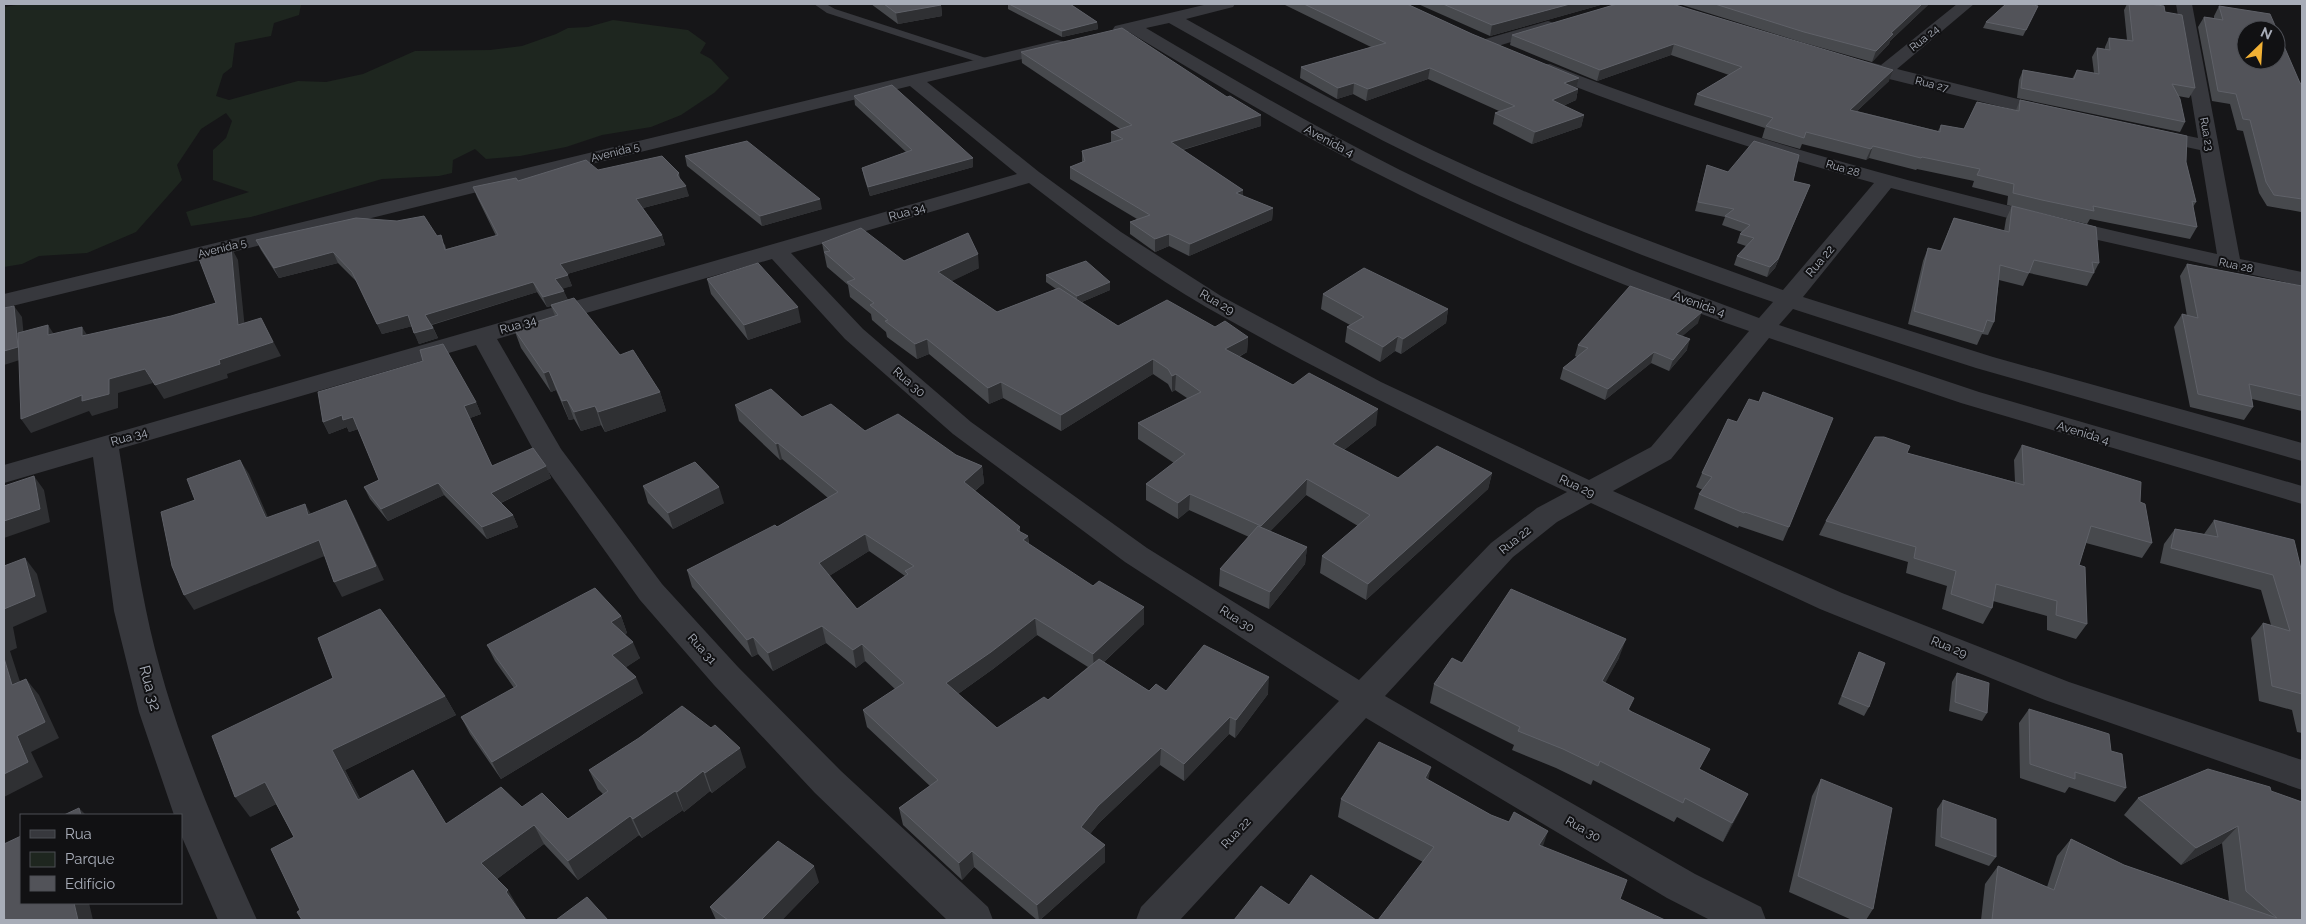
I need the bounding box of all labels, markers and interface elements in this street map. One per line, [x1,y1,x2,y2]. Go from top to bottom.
north arrow [2236,20,2286,70]
street label: Rua 24 [1907,23,1942,54]
text: N [2258,24,2275,43]
street label: Rua 27 [1914,74,1950,95]
street label: Rua 23 [2197,116,2216,152]
street label: Avenida 4 [1302,122,1357,160]
street label: Avenida 5 [589,140,641,165]
street label: Rua 28 [1824,157,1861,180]
street label: Rua 34 [887,200,927,224]
street label: Avenida 5 [196,236,248,261]
street label: Rua 22 [1803,242,1837,280]
street label: Rua 28 [2218,256,2254,275]
street label: Rua 29 [1197,286,1237,318]
street label: Avenida 4 [1671,288,1727,320]
street label: Rua 34 [498,313,538,337]
street label: Rua 30 [890,364,928,400]
street label: Avenida 4 [2055,418,2111,448]
street label: Rua 34 [109,425,149,449]
street label: Rua 29 [1557,472,1597,500]
street label: Rua 22 [1496,523,1534,557]
street label: Rua 30 [1217,603,1257,635]
street label: Rua 31 [685,631,719,667]
street label: Rua 29 [1929,633,1969,661]
street label: Rua 32 [135,663,165,713]
street label: Rua 30 [1563,813,1603,845]
legend [20,814,182,904]
street label: Rua 22 [1218,815,1254,851]
text: Rua [65,825,92,843]
text: Parque [65,850,115,868]
text: Edifício [65,875,115,893]

